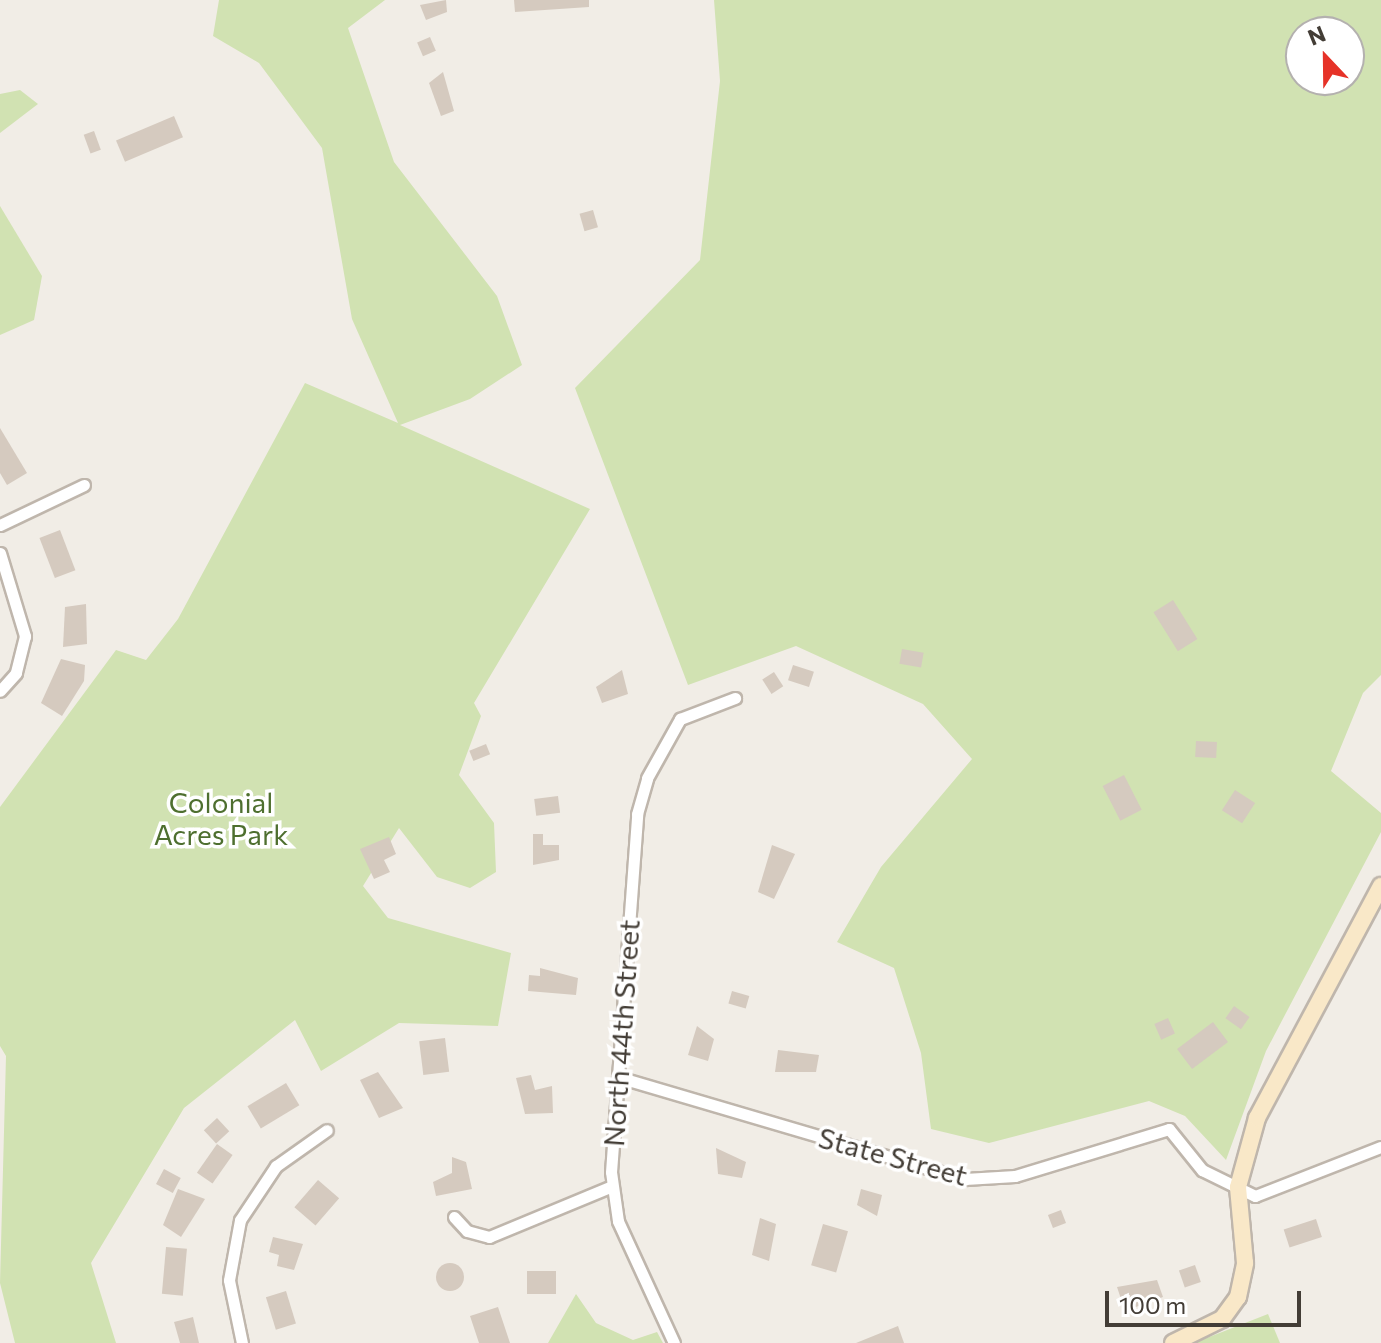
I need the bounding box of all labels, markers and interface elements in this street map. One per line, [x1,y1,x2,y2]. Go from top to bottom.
north arrow [1285,16,1365,96]
text: N [1304,20,1329,51]
park label: Colonial Acres Park [154,785,288,851]
street label: North 44th Street [596,918,646,1148]
street label: State Street [815,1120,971,1192]
scale bar [1109,1275,1305,1325]
text: 100 m [1119,1290,1186,1319]

